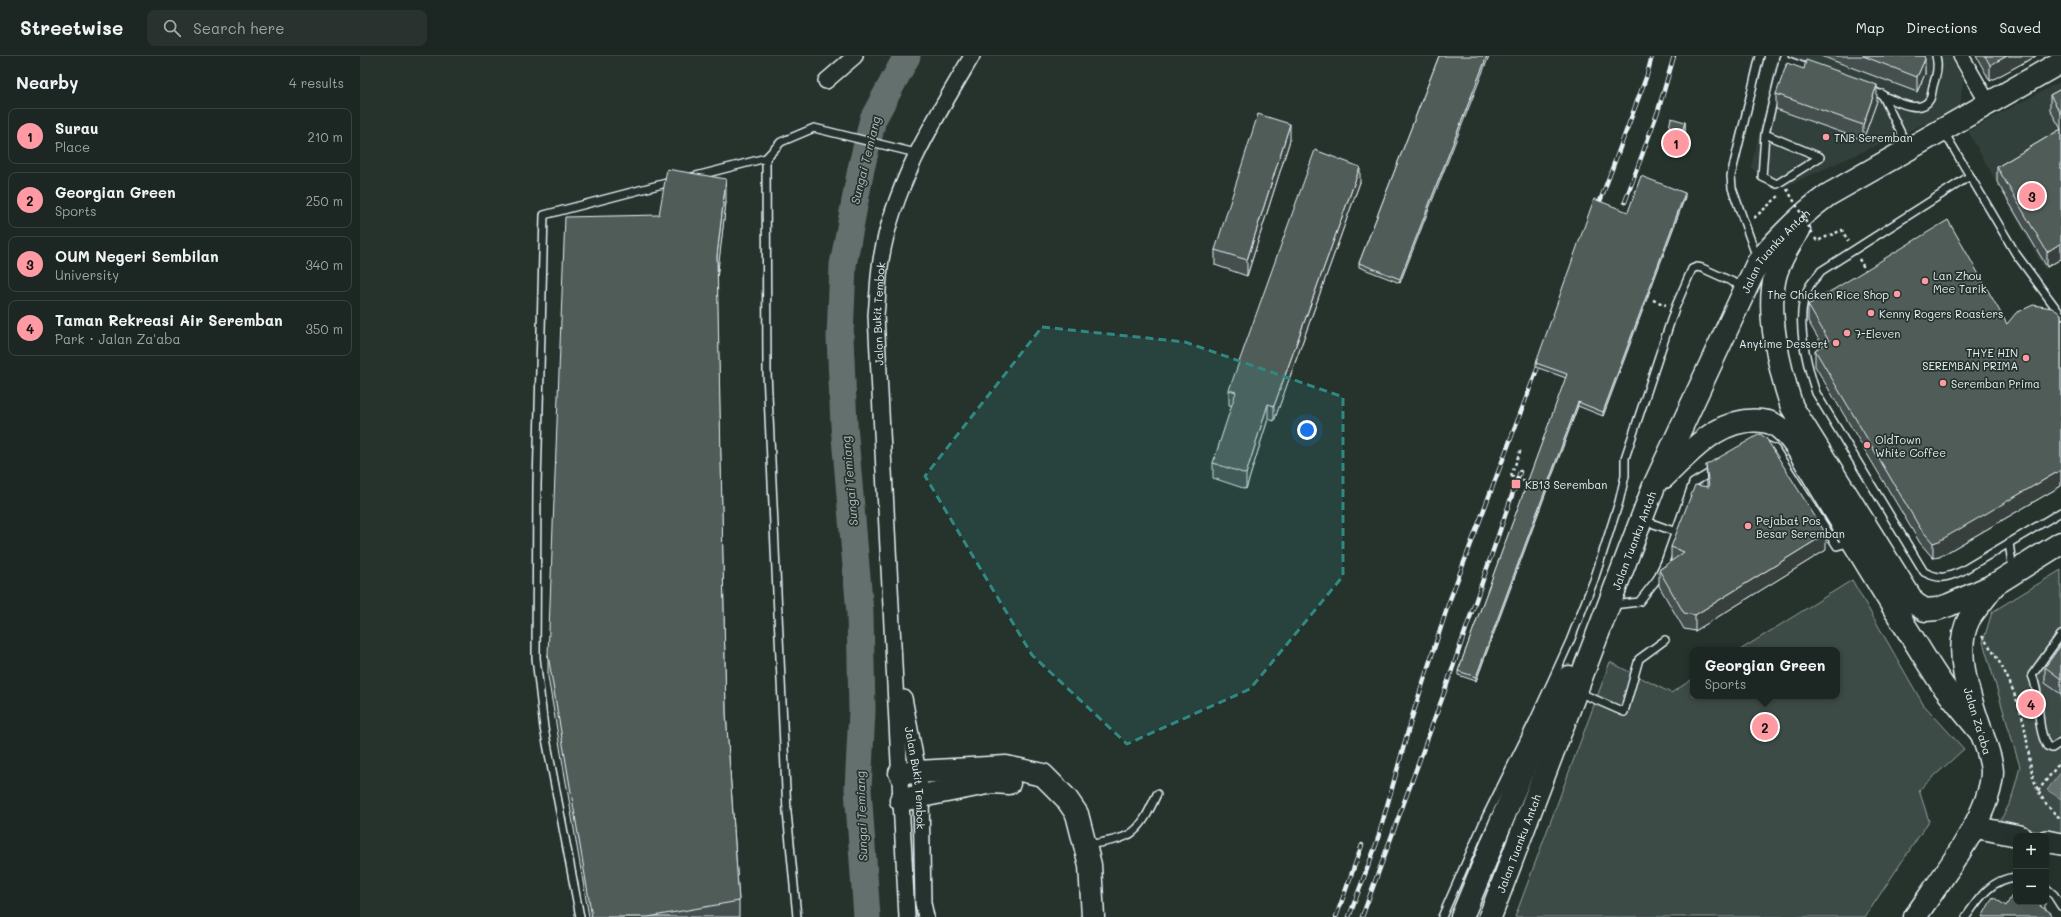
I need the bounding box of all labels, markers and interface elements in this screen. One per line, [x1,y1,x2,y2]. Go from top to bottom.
search box [147,10,427,46]
text: Streetwise [20,15,123,40]
icon: search [161,17,183,39]
text: Search here [193,18,285,38]
text: Map [1856,18,1884,37]
text: Directions [1906,18,1977,37]
text: Saved [1999,18,2041,37]
text: Nearby [16,71,78,93]
text: 4 results [289,74,344,91]
water label: Sungai Temiang [846,114,884,206]
text: Surau [55,118,99,138]
text: 1 [27,128,33,145]
text: 210 m [307,128,343,145]
pin: 1 [1663,128,1689,158]
place label: TNB Seremban [1834,130,1913,145]
marker: TNB Seremban [1821,132,1831,142]
text: Place [55,138,90,155]
pin: 3 [2019,181,2045,211]
text: Georgian Green [55,182,176,202]
text: 2 [26,192,34,209]
text: 250 m [306,192,343,209]
text: Sports [55,202,97,219]
street label: Jalan Tuanku Antah [1737,205,1812,295]
text: OUM Negeri Sembilan [55,246,219,266]
text: 3 [26,256,34,273]
text: 340 m [305,256,343,273]
street label: Jalan Bukit Tembok [868,261,888,366]
text: University [55,266,119,283]
place label: Lan Zhou Mee Tarik [1933,268,1987,296]
marker: Lan Zhou Mee Tarik [1920,276,1930,286]
place label: The Chicken Rice Shop [1767,287,1889,302]
marker: The Chicken Rice Shop [1892,289,1902,299]
place label: Kenny Rogers Roasters [1879,306,2003,321]
marker: Kenny Rogers Roasters [1866,308,1876,318]
text: Taman Rekreasi Air Seremban [55,310,283,330]
text: 4 [26,320,34,337]
text: 350 m [305,320,343,337]
place label: 7-Eleven [1855,326,1900,341]
marker: 7-Eleven [1842,328,1852,338]
text: Park · Jalan Za'aba [55,330,181,347]
place label: Anytime Dessert [1739,336,1828,351]
marker: Anytime Dessert [1831,338,1841,348]
place label: THYE HIN SEREMBAN PRIMA [1922,345,2018,373]
marker: THYE HIN SEREMBAN PRIMA [2021,353,2031,363]
place label: Seremban Prima [1951,376,2040,391]
marker: Seremban Prima [1938,378,1948,388]
your location [1297,420,1317,440]
place label: OldTown White Coffee [1875,432,1946,460]
water label: Sungai Temiang [837,435,861,527]
marker: OldTown White Coffee [1862,440,1872,450]
place label: KB13 Seremban [1525,477,1607,492]
marker: KB13 Seremban [1510,478,1522,490]
street label: Jalan Tuanku Antah [1608,489,1659,592]
place label: Pejabat Pos Besar Seremban [1756,513,1845,541]
marker: Pejabat Pos Besar Seremban [1743,521,1753,531]
popup [1690,647,1840,699]
text: Georgian Green [1705,655,1825,675]
text: Sports [1705,675,1746,692]
street label: Jalan Za'aba [1961,686,1995,757]
pin: 4 [2018,689,2044,719]
pin: 2 [1752,712,1778,742]
street label: Jalan Bukit Tembok [902,725,929,830]
water label: Sungai Temiang [851,771,871,861]
street label: Jalan Tuanku Antah [1493,792,1544,895]
map controls [2013,833,2049,905]
button: + [2013,833,2049,869]
button: − [2013,869,2049,905]

